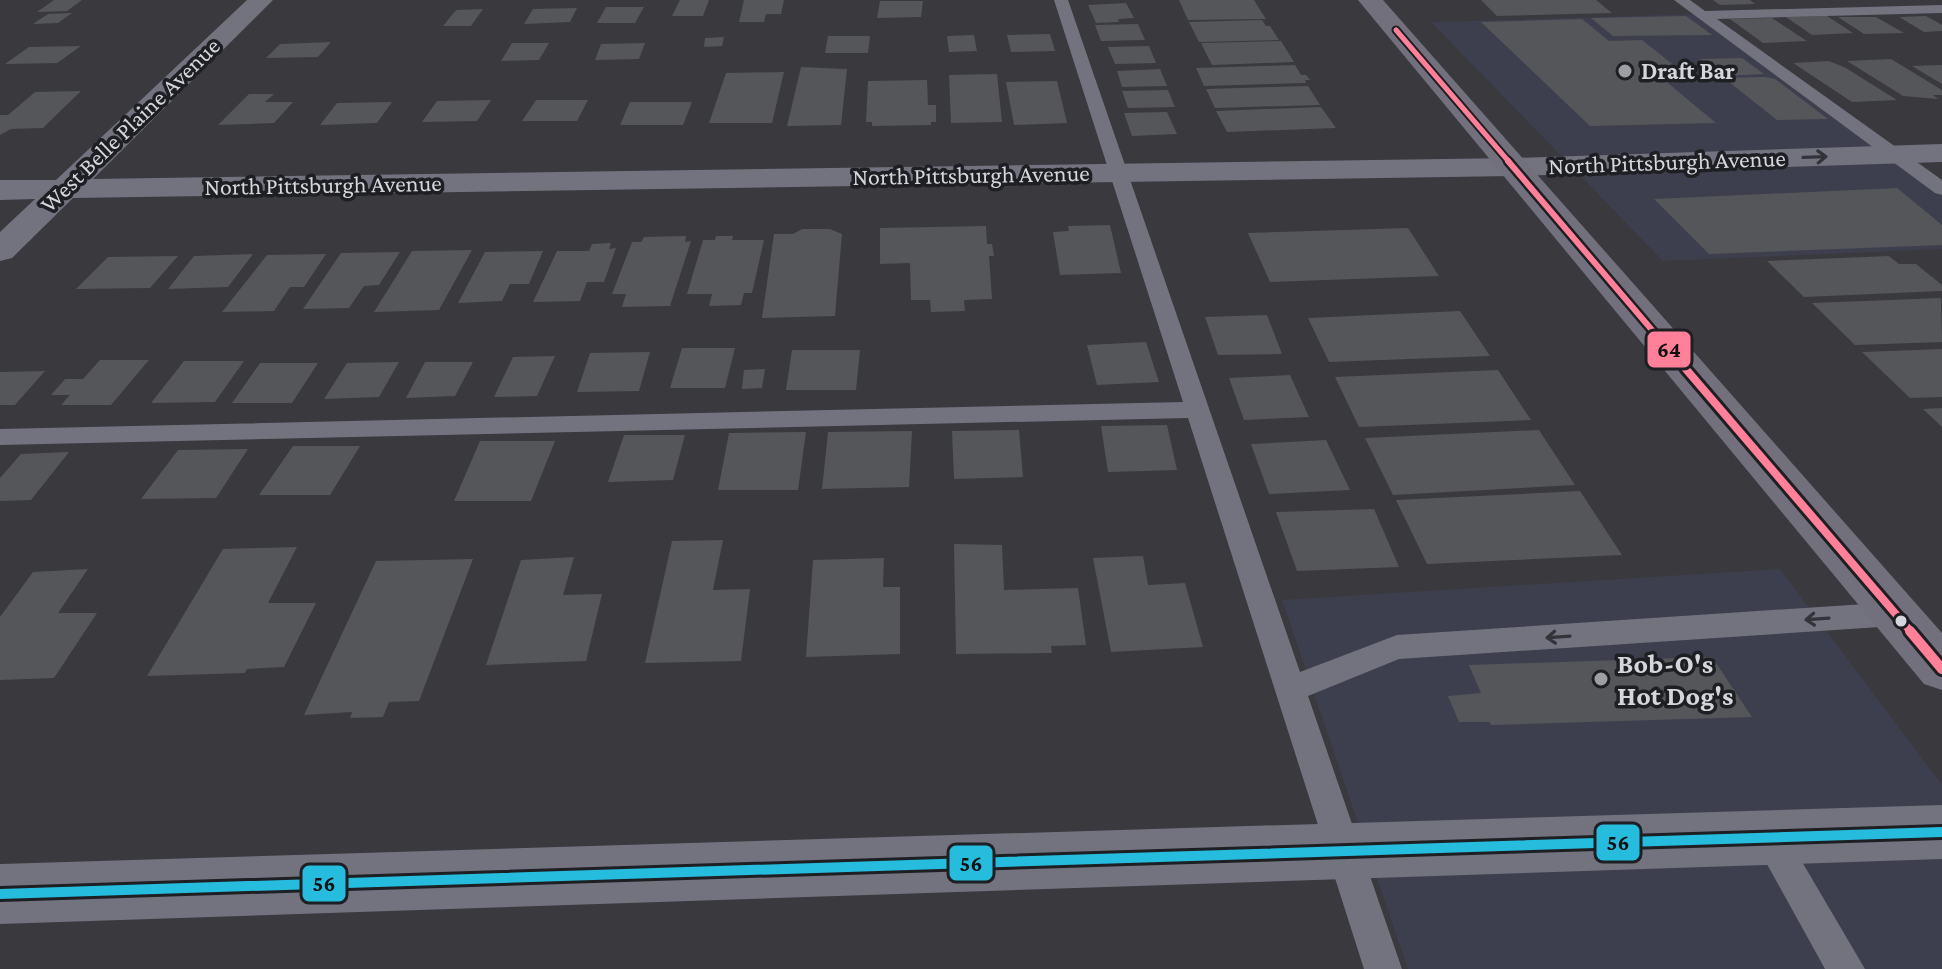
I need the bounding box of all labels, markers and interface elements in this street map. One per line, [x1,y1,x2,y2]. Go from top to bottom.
street label: West Belle Plaine Avenue [34,32,225,217]
place label: Draft Bar [1641,57,1735,84]
marker: Draft Bar [1616,62,1634,80]
street label: North Pittsburgh Avenue [1548,144,1786,179]
one-way arrow [1801,150,1828,165]
street label: North Pittsburgh Avenue [852,159,1090,190]
street label: North Pittsburgh Avenue [204,169,442,200]
line badge: 64 [1646,330,1692,369]
text: 64 [1657,337,1681,362]
one-way arrow [1804,612,1831,627]
unlabelled marker [1893,613,1909,629]
one-way arrow [1545,630,1572,645]
place label: Bob-O's Hot Dog's [1617,648,1734,711]
marker: Bob-O's Hot Dog's [1592,670,1610,688]
line badge: 56 [1595,823,1641,862]
text: 56 [1607,830,1629,855]
line badge: 56 [948,844,994,882]
text: 56 [960,851,982,876]
line badge: 56 [301,864,347,903]
text: 56 [313,871,335,896]

